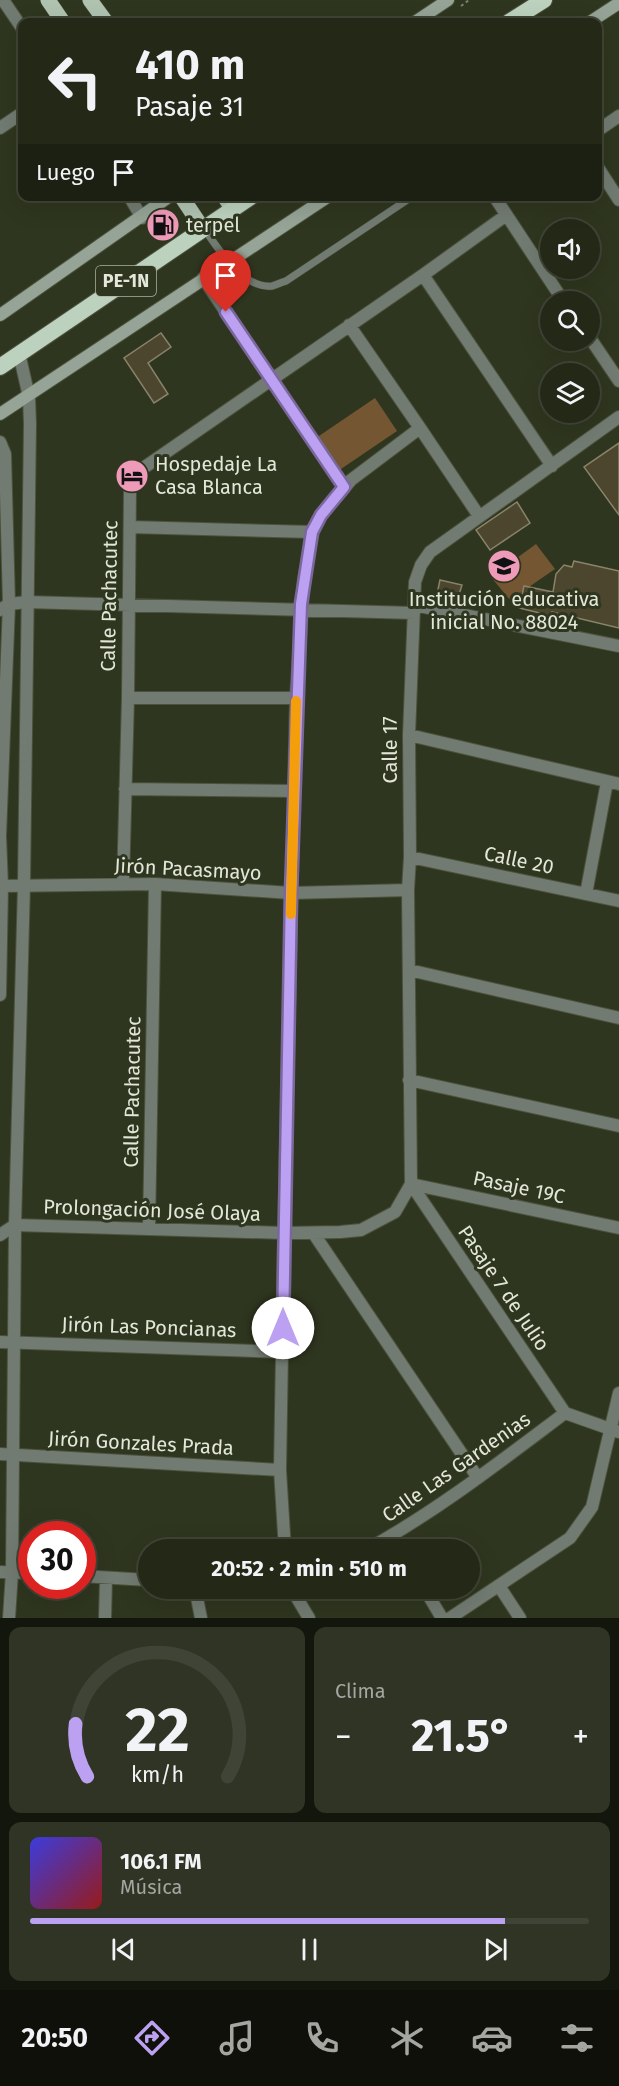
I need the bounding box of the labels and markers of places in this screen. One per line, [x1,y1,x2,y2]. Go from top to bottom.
fuel station icon: terpel [145,207,181,243]
place label: terpel [186,213,240,237]
pin [200,250,251,312]
place label: Hospedaje La Casa Blanca [155,452,277,499]
hotel icon: Hospedaje La Casa Blanca [114,458,150,494]
school or university icon: Institución educativa inicial No. 88024 [486,548,522,584]
place label: Institución educativa inicial No. 88024 [409,587,599,634]

